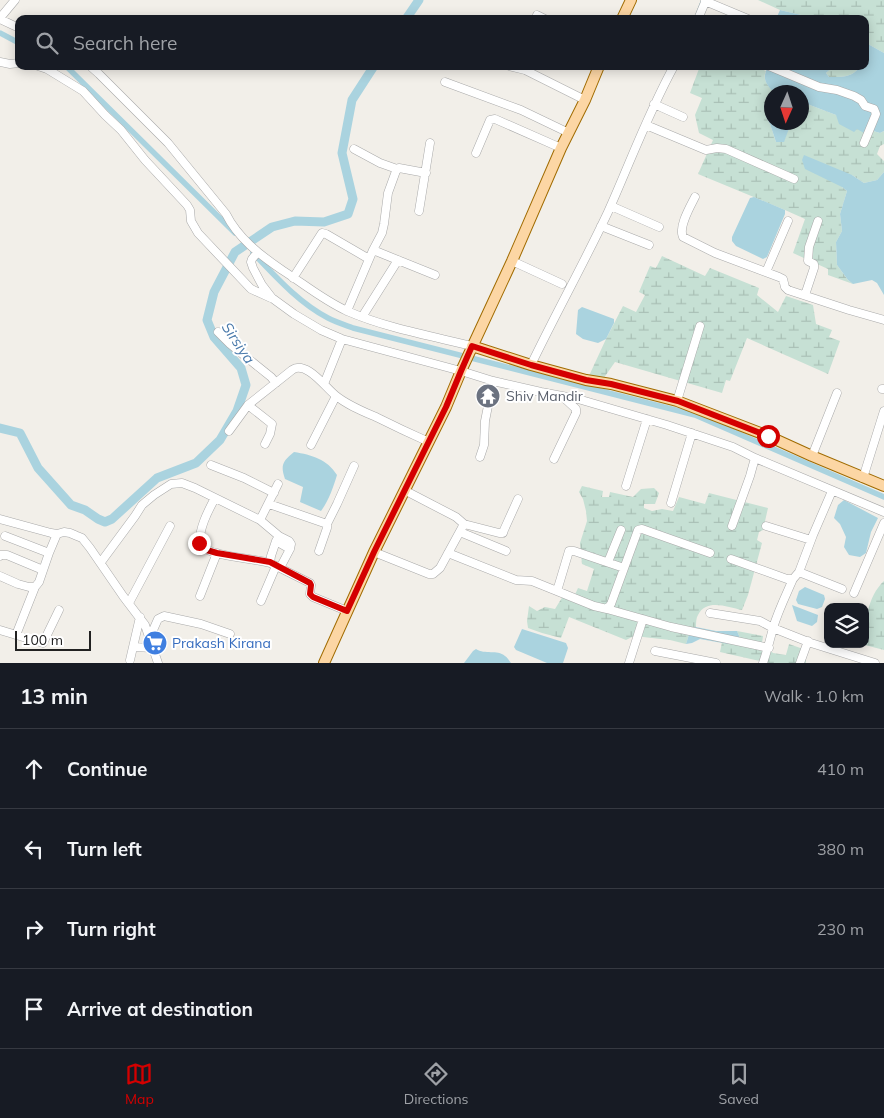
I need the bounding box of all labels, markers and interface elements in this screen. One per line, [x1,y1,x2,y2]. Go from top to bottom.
search box [15,15,869,70]
icon: search [33,29,61,57]
text: Search here [73,31,177,55]
north arrow [764,85,809,130]
water label: Sirsiya [218,318,259,367]
temple icon: Shiv Mandir [475,383,501,409]
place label: Shiv Mandir [506,387,584,405]
route start [757,425,780,448]
route end [188,532,211,555]
map controls [824,603,869,648]
button: layers [824,603,869,648]
scale bar [15,628,91,651]
supermarket icon: Prakash Kirana [142,630,168,656]
text: 100 m [22,631,63,649]
place label: Prakash Kirana [172,634,271,652]
text: 13 min [20,683,88,709]
text: Walk · 1.0 km [764,686,864,706]
icon: ahead [20,755,48,783]
text: Continue [67,757,147,781]
text: 410 m [817,759,864,779]
icon: left [20,835,48,863]
text: Turn left [67,837,142,861]
text: 380 m [817,839,864,859]
icon: right [20,915,48,943]
text: Turn right [67,917,156,941]
text: 230 m [817,919,864,939]
icon: arrive [20,995,48,1023]
text: Arrive at destination [67,997,253,1021]
tab: Map [125,1060,154,1108]
tab: Directions [404,1060,469,1108]
tab: Saved [719,1060,759,1108]

